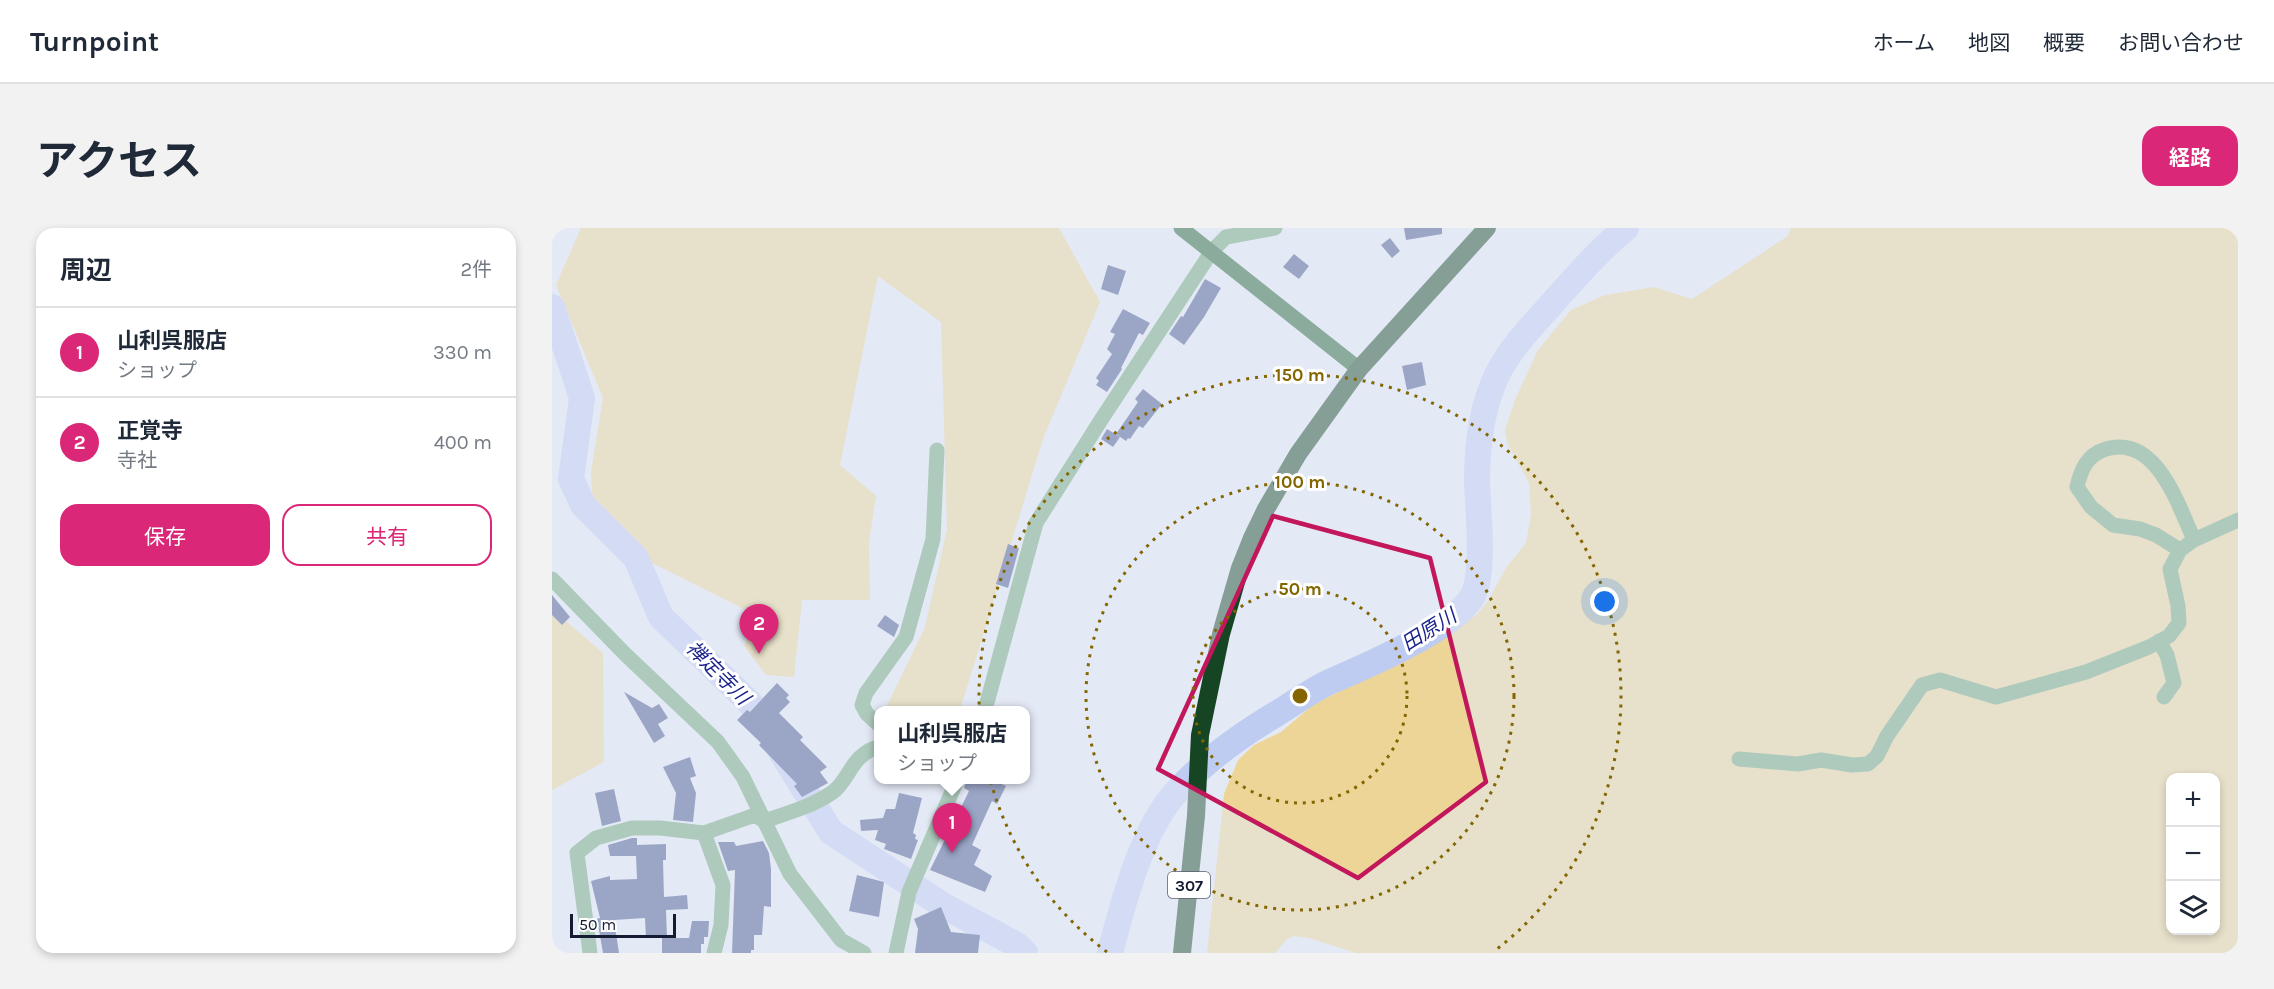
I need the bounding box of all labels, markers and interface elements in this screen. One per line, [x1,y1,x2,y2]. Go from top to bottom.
text: Turnpoint [30,25,159,58]
text: ホーム [1873,31,1935,55]
text: 地図 [1968,31,2010,55]
text: 概要 [2043,31,2085,55]
text: お問い合わせ [2118,31,2244,55]
button: 経路 [2142,126,2238,186]
text: アクセス [36,136,202,186]
text: 周辺 [60,255,112,286]
text: 2件 [460,258,492,281]
text: 山利呉服店 [117,328,227,354]
text: 1 [76,341,83,364]
text: 330 m [433,341,492,364]
text: ショップ [117,359,197,382]
text: 150 m [1275,364,1325,386]
text: 正覚寺 [117,418,183,444]
text: 2 [73,431,86,454]
text: 400 m [434,431,492,454]
text: 寺社 [117,449,157,472]
text: 100 m [1275,471,1325,493]
button: 保存 [60,504,270,566]
button: 共有 [282,504,492,566]
text: 50 m [1278,578,1322,600]
your location [1590,587,1619,616]
water label: 田原川 [1397,603,1462,656]
pin: 2 [740,604,778,654]
water label: 禅定寺川 [682,637,756,711]
centre of rings [1290,686,1310,706]
popup [874,706,1030,784]
text: 山利呉服店 [897,721,1007,747]
text: ショップ [897,752,977,775]
map controls [2166,773,2220,935]
button: + [2166,773,2220,827]
pin: 1 [932,804,972,853]
button: − [2166,827,2220,881]
road number: 307 [1168,872,1210,898]
button: layers [2166,881,2220,935]
scale bar [570,911,676,938]
text: 50 m [579,915,616,934]

